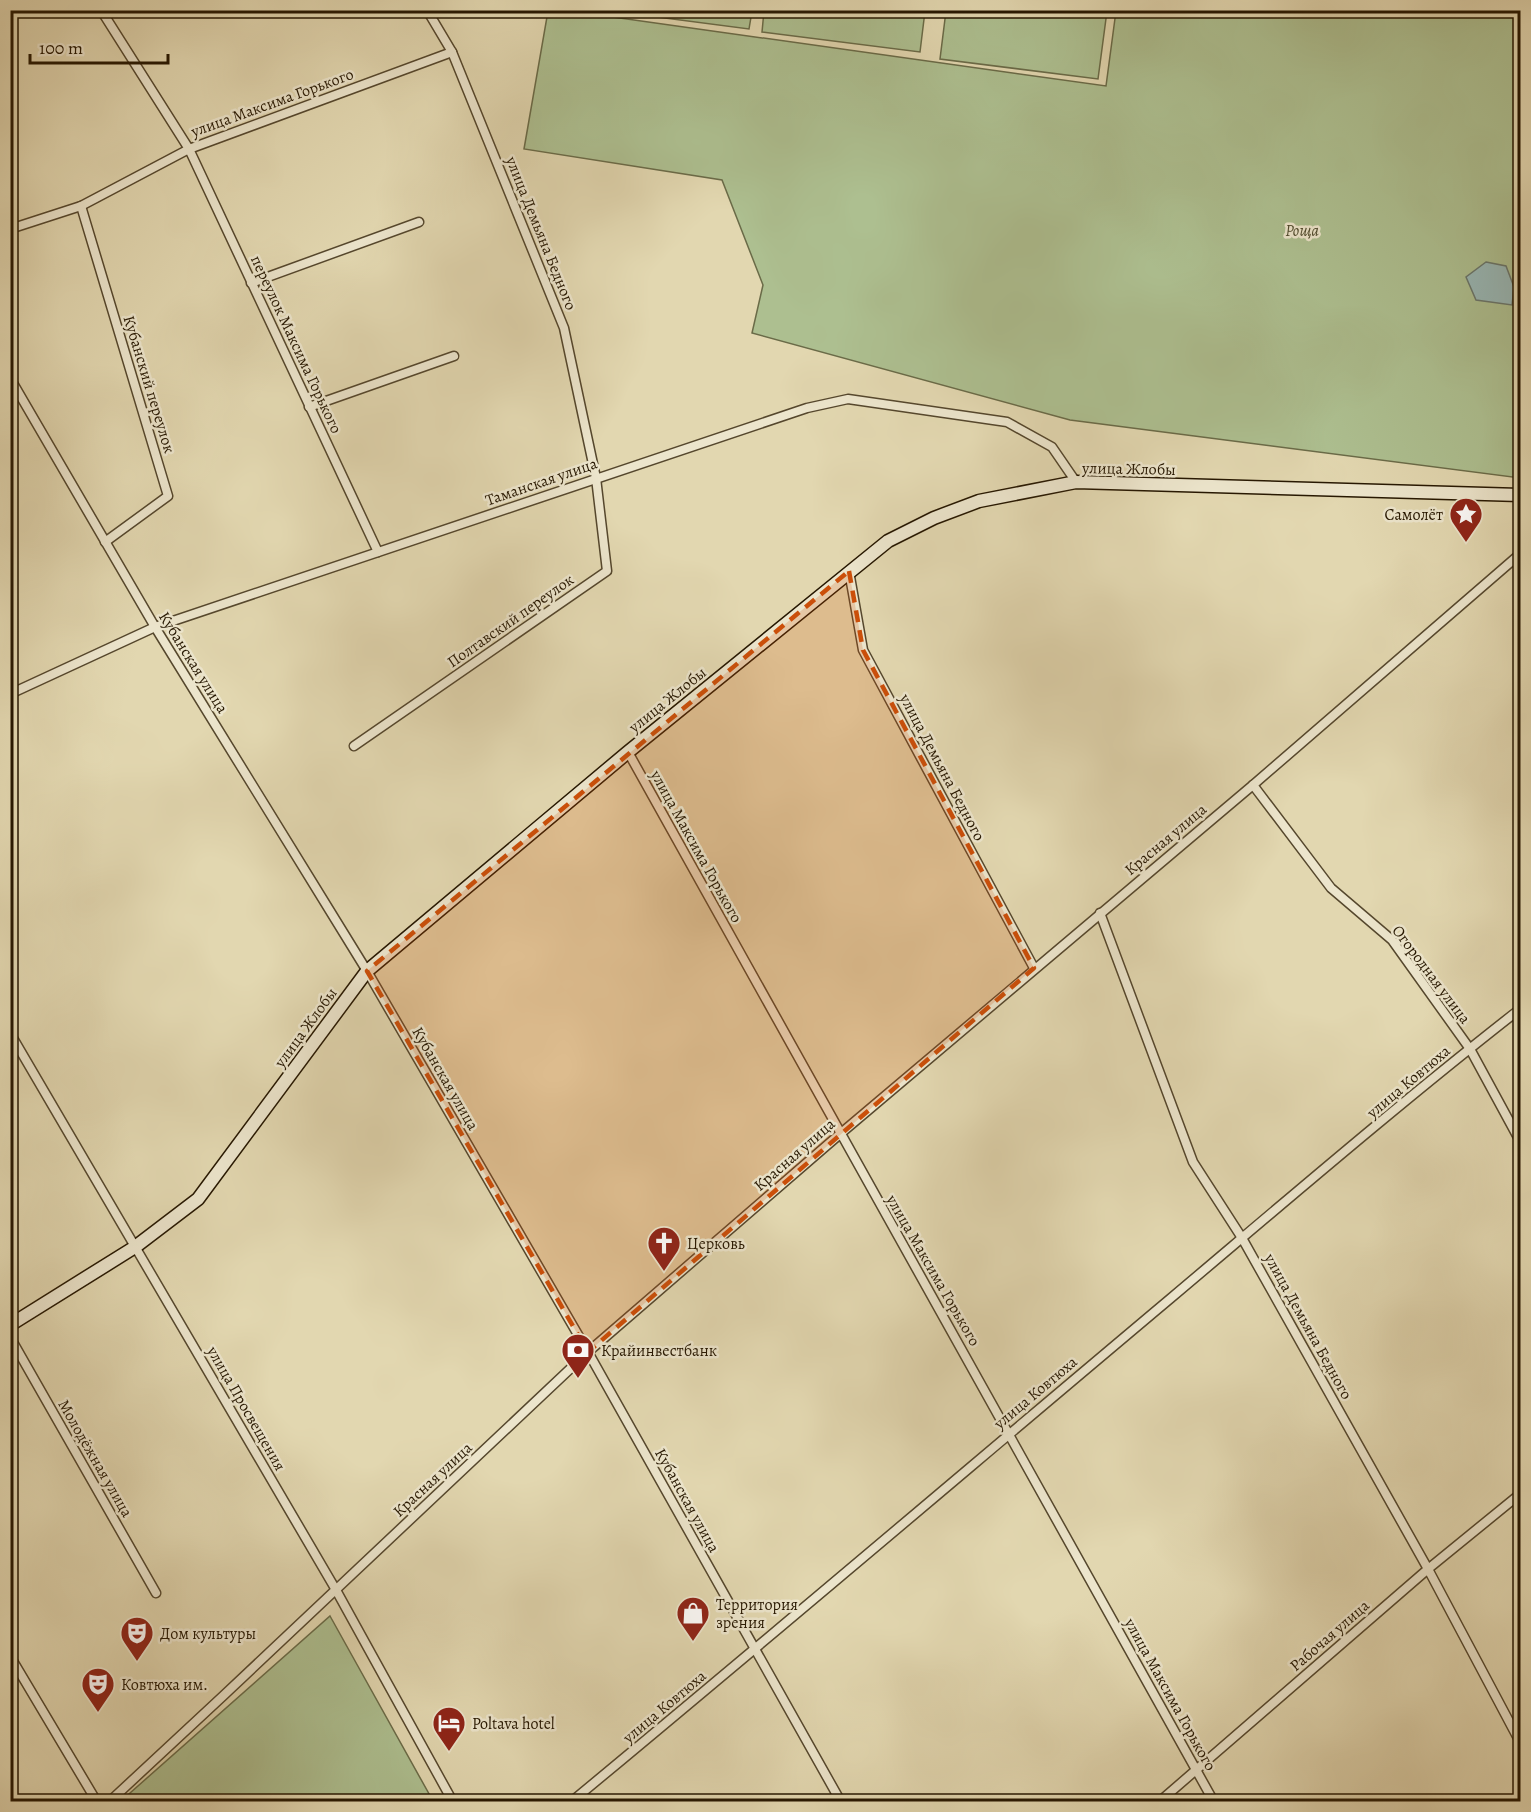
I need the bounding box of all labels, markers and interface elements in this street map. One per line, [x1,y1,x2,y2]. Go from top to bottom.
scale bar [30,27,168,65]
text: 100 m [39,36,83,60]
street label: улица Максима Горького [187,63,357,143]
street label: улица Демьяна Бедного [500,152,582,313]
park label: Роща [1285,220,1319,242]
street label: переулок Максима Горького [245,252,347,437]
street label: Кубанский переулок [118,313,180,456]
street label: Таманская улица [483,452,601,511]
street label: улица Жлобы [1081,457,1176,481]
place icon: Самолёт [1448,496,1484,543]
place label: Самолёт [1384,504,1443,526]
street label: Полтавский переулок [443,569,578,673]
street label: Кубанская улица [153,607,234,718]
street label: улица Жлобы [624,662,711,738]
street label: улица Демьяна Бедного [894,689,990,845]
street label: улица Максима Горького [644,765,747,927]
street label: Красная улица [1120,798,1212,881]
street label: Огородная улица [1387,921,1476,1029]
street label: улица Жлобы [269,983,342,1073]
street label: Кубанская улица [407,1023,484,1135]
street label: улица Ковтюха [1361,1040,1456,1124]
street label: Красная улица [749,1113,840,1196]
street label: улица Максима Горького [880,1190,986,1350]
church icon: Церковь [646,1225,682,1272]
place label: Церковь [687,1233,745,1255]
street label: улица Демьяна Бедного [1258,1249,1357,1403]
bank icon: Крайинвестбанк [560,1332,596,1379]
place label: Крайинвестбанк [601,1340,717,1362]
street label: улица Просвещения [201,1341,291,1475]
street label: улица Ковтюха [988,1351,1083,1435]
street label: Молодёжная улица [52,1396,138,1522]
street label: Красная улица [388,1437,478,1522]
street label: Кубанская улица [649,1444,725,1557]
place label: Территория зрения [716,1594,798,1634]
shop icon: Территория зрения [675,1595,711,1642]
street label: Рабочая улица [1285,1595,1375,1677]
street label: улица Максима Горького [1118,1613,1221,1775]
theatre icon: Дом культуры [119,1615,155,1662]
place label: Дом культуры [160,1623,256,1645]
street label: улица Ковтюха [617,1665,712,1749]
theatre icon: Ковтюха им. [80,1666,116,1713]
place label: Ковтюха им. [121,1674,208,1696]
hotel icon: Poltava hotel [431,1705,467,1752]
place label: Poltava hotel [472,1713,555,1735]

